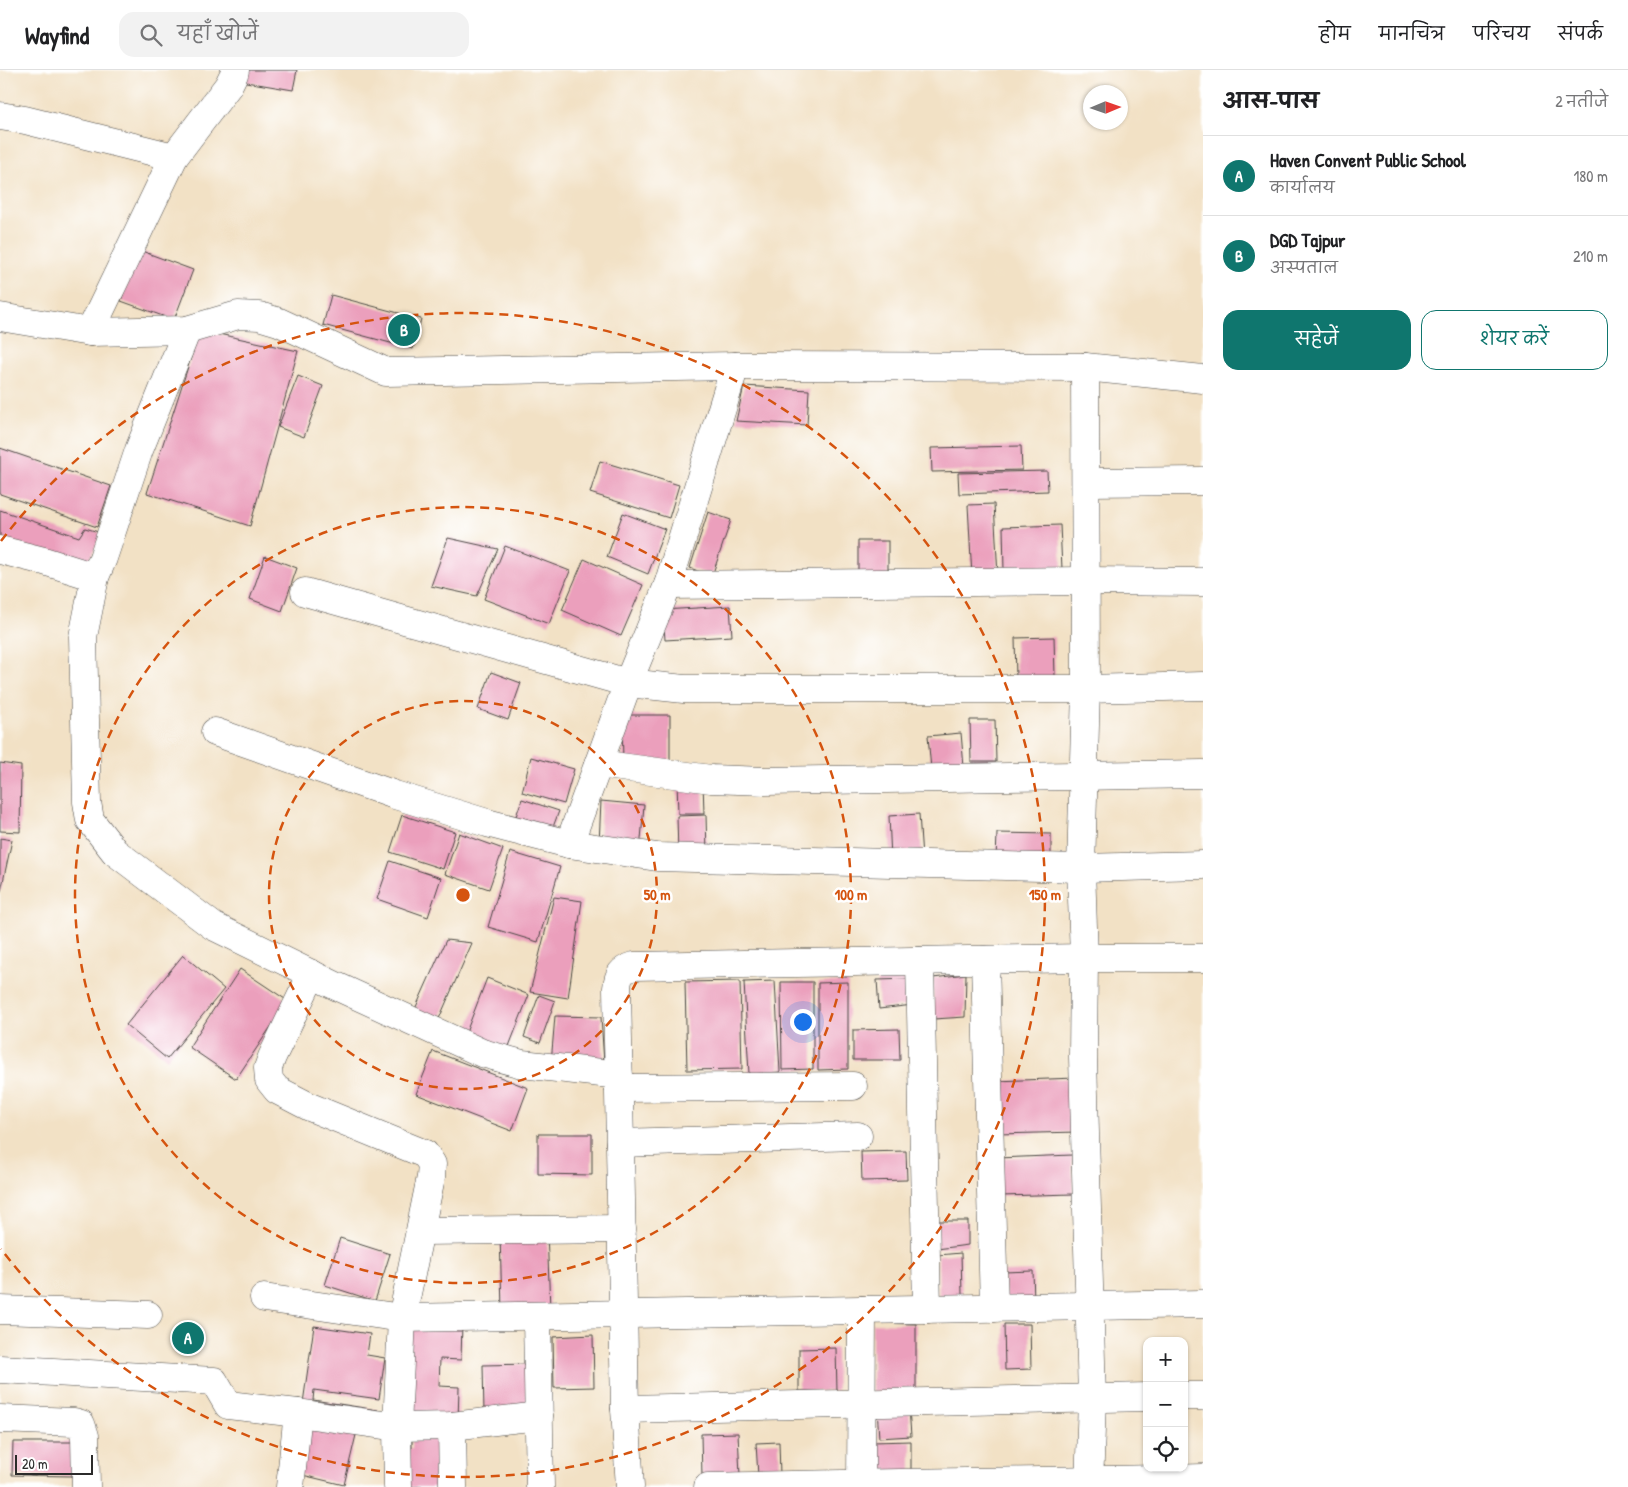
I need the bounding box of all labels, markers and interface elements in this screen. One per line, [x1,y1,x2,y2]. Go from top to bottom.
search box [119,12,469,57]
text: Wayfind [25,19,89,51]
text: यहाँ खोजें [177,20,258,46]
icon: search [137,21,165,49]
text: होम [1319,21,1351,46]
text: मानचित्र [1379,21,1445,46]
text: परिचय [1473,21,1530,46]
text: संपर्क [1558,21,1603,46]
north arrow [1083,85,1128,130]
text: आस-पास [1223,86,1319,115]
text: 2 नतीजे [1555,90,1608,112]
text: Haven Convent Public School [1270,147,1466,173]
text: A [1235,165,1243,187]
text: 180 m [1574,165,1608,187]
text: कार्यालय [1270,176,1335,198]
text: DGD Tajpur [1270,227,1345,253]
text: B [1235,245,1243,267]
text: 210 m [1573,245,1608,267]
text: अस्पताल [1270,256,1338,278]
button: सहेजें [1223,310,1411,370]
button: शेयर करें [1421,310,1608,370]
pin: B [388,311,420,349]
text: 50 m [644,884,670,905]
text: 100 m [835,884,867,905]
text: 150 m [1029,884,1061,905]
centre of rings [454,886,472,904]
your location [790,1009,816,1035]
pin: A [172,1319,204,1357]
map controls [1143,1337,1188,1472]
button: + [1143,1337,1188,1382]
button: − [1143,1382,1188,1427]
button: locate [1143,1427,1188,1472]
scale bar [15,1452,92,1475]
text: 20 m [22,1454,48,1473]

